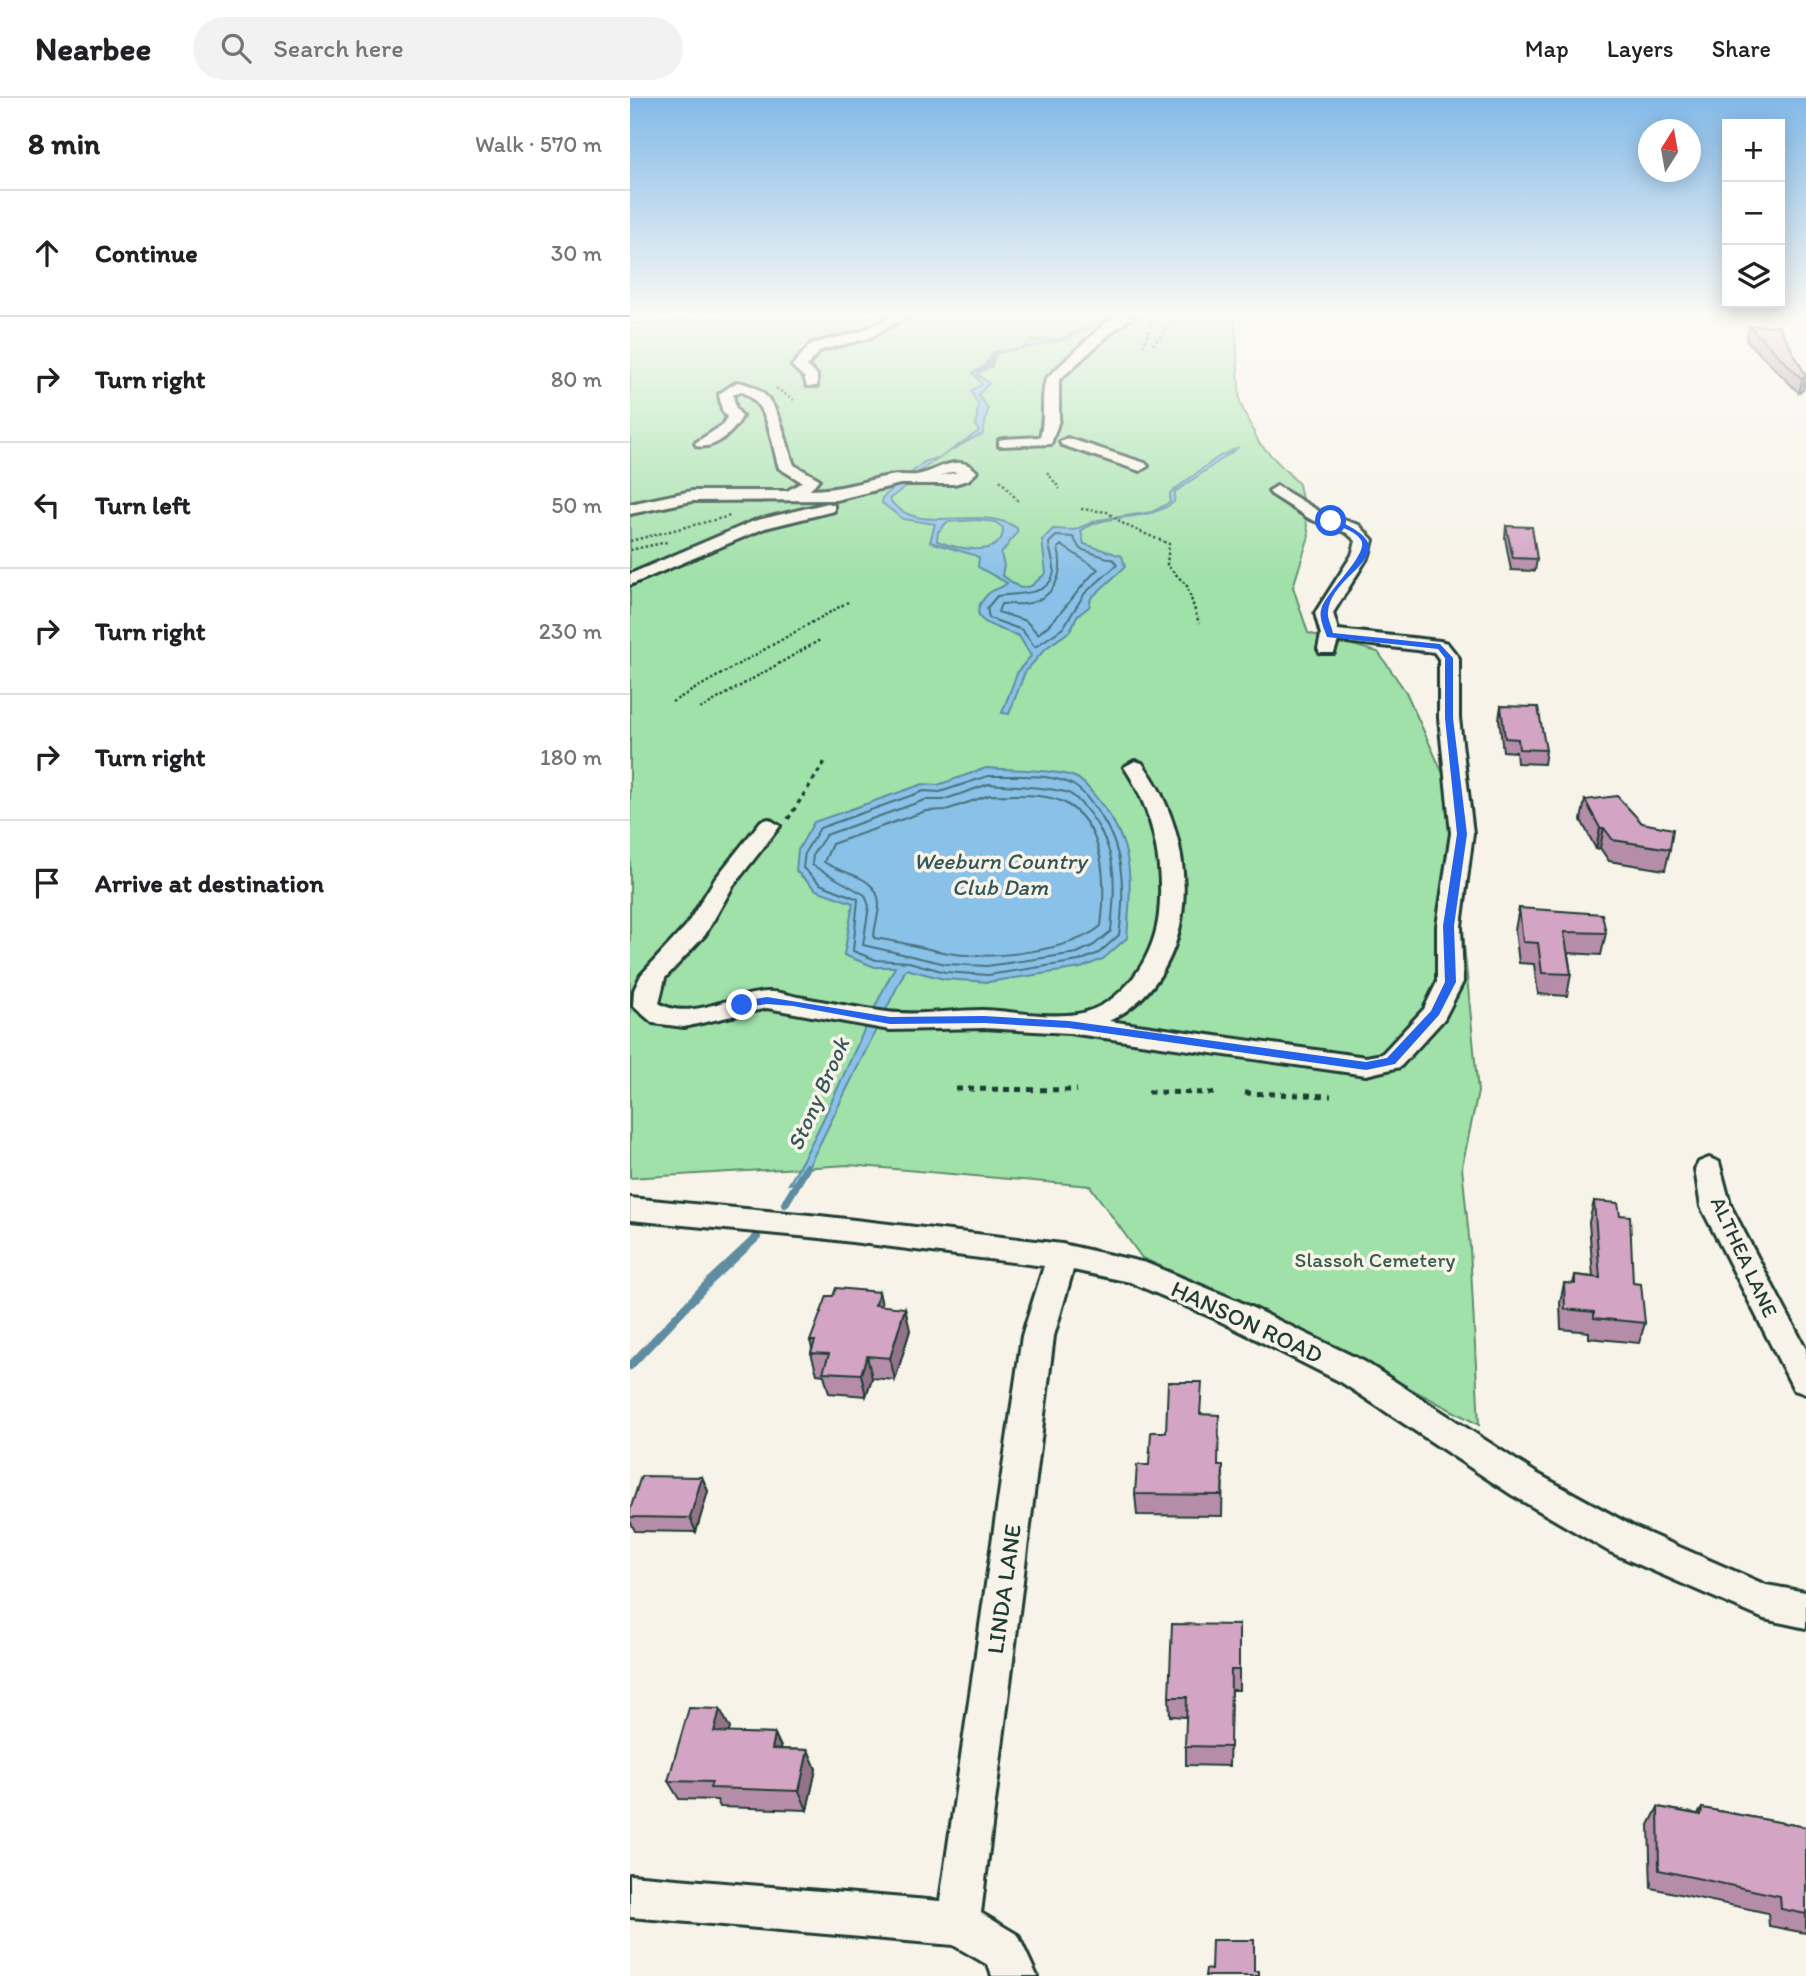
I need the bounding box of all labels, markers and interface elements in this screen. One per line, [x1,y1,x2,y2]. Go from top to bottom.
search box [193,17,683,80]
text: Nearbee [35,29,151,68]
icon: search [217,29,255,67]
text: Search here [273,32,404,64]
text: Map [1525,34,1569,63]
text: Layers [1607,34,1674,63]
text: Share [1712,34,1771,63]
north arrow [1638,119,1701,182]
map controls [1722,119,1785,308]
button: + [1722,119,1785,182]
text: 8 min [28,125,100,162]
text: Walk · 570 m [475,130,602,158]
button: − [1722,182,1785,245]
icon: ahead [28,234,66,272]
text: Continue [95,237,198,269]
text: 30 m [551,239,602,267]
button: layers [1722,245,1785,308]
icon: right [28,360,66,398]
text: Turn right [95,363,206,395]
text: 80 m [551,365,602,393]
icon: left [28,486,66,524]
text: Turn left [95,489,191,521]
text: 50 m [551,491,602,519]
route start [1315,505,1346,536]
icon: right [28,612,66,650]
text: Turn right [95,615,206,647]
text: 230 m [539,617,602,645]
icon: right [28,738,66,776]
text: Turn right [95,741,206,773]
text: 180 m [540,743,602,771]
water label: Weeburn Country Club Dam [913,847,1089,901]
icon: arrive [28,864,66,902]
text: Arrive at destination [95,867,324,899]
route end [726,989,757,1020]
water label: Stony Brook [781,1032,856,1155]
street label: ALTHEA LANE [1706,1192,1783,1321]
park label: Slassoh Cemetery [1295,1247,1456,1272]
street label: HANSON ROAD [1167,1274,1328,1369]
street label: LINDA LANE [980,1522,1027,1656]

